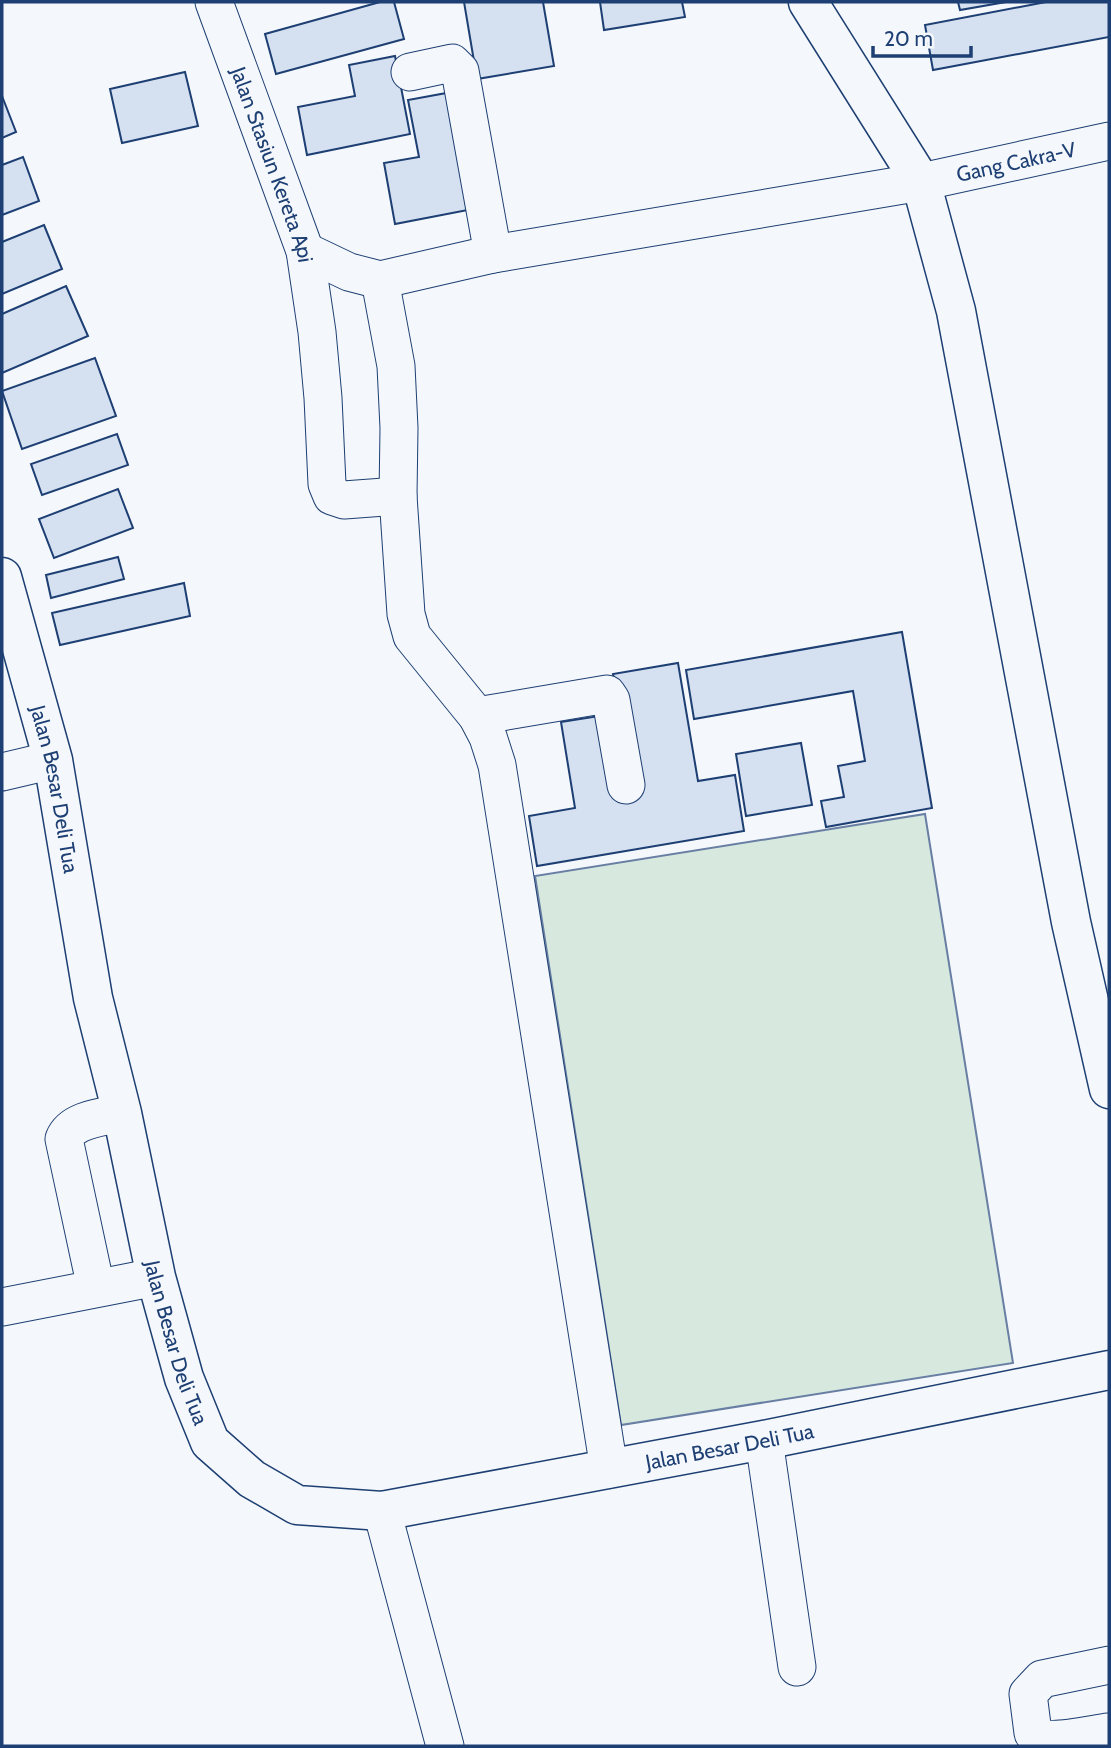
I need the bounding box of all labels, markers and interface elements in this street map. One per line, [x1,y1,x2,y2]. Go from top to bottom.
scale bar [873,14,971,58]
text: 20 m [884,26,933,51]
street label: Jalan Stasiun Kereta Api [226,62,319,264]
street label: Gang Cakra-V [954,136,1078,186]
street label: Jalan Besar Deli Tua [26,701,84,875]
street label: Jalan Besar Deli Tua [140,1257,214,1428]
street label: Jalan Besar Deli Tua [642,1418,816,1474]

